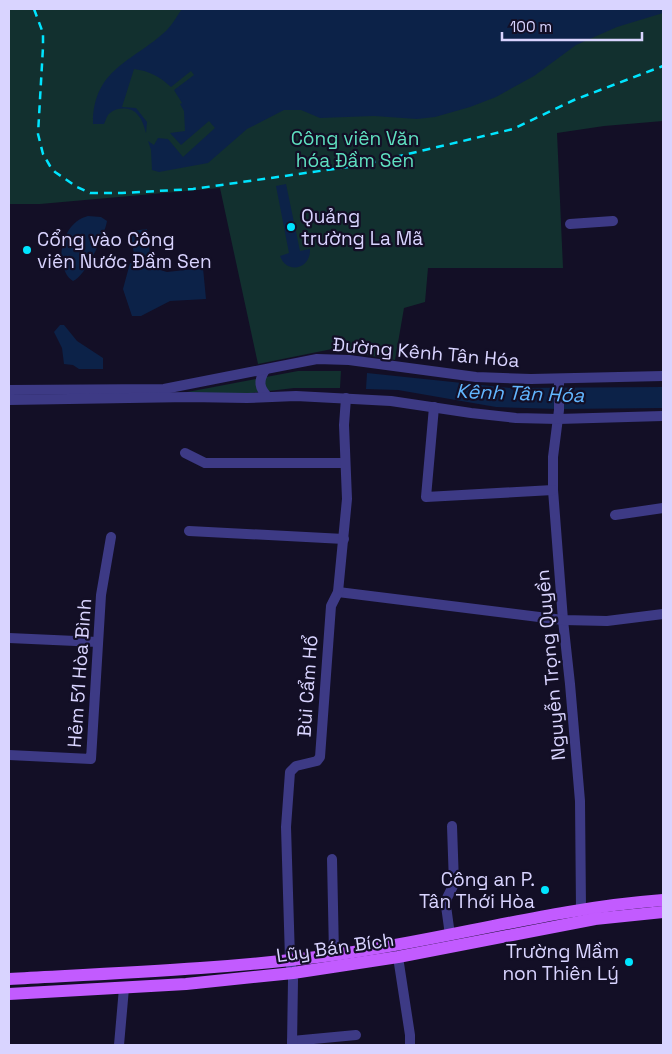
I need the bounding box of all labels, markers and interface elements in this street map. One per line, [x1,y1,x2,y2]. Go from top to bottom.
scale bar [502,10,642,42]
text: 100 m [510,17,552,36]
park label: Công viên Văn hóa Đầm Sen [291,126,419,173]
place label: Quảng trường La Mã [301,204,423,251]
marker: Quảng trường La Mã [285,221,297,233]
place label: Cổng vào Công viên Nước Đầm Sen [37,227,212,274]
marker: Cổng vào Công viên Nước Đầm Sen [21,244,33,256]
street label: Đường Kênh Tân Hóa [331,332,521,373]
water label: Kênh Tân Hóa [455,378,585,408]
street label: Nguyễn Trọng Quyền [530,569,571,761]
street label: Hẻm 51 Hòa Bình [62,598,97,748]
street label: Bùi Cẩm Hổ [291,634,324,738]
place label: Công an P. Tân Thới Hòa [419,867,535,914]
marker: Công an P. Tân Thới Hòa [539,884,551,896]
street label: Lũy Bán Bích [275,927,396,968]
place label: Trường Mầm non Thiên Lý [502,939,619,986]
marker: Trường Mầm non Thiên Lý [623,956,635,968]

